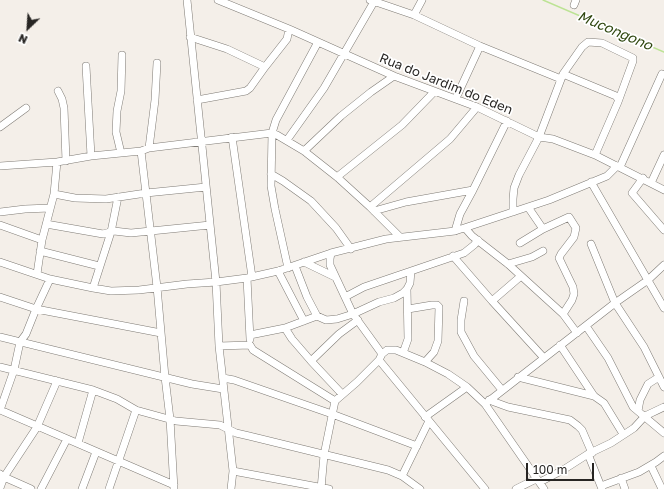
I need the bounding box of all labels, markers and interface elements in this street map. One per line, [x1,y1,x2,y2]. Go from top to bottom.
north arrow [8,8,48,48]
water label: Mucongono [575,8,655,54]
text: N [16,32,29,47]
street label: Rua do Jardim do Eden [377,50,515,118]
scale bar [528,455,596,481]
text: 100 m [533,462,567,477]

